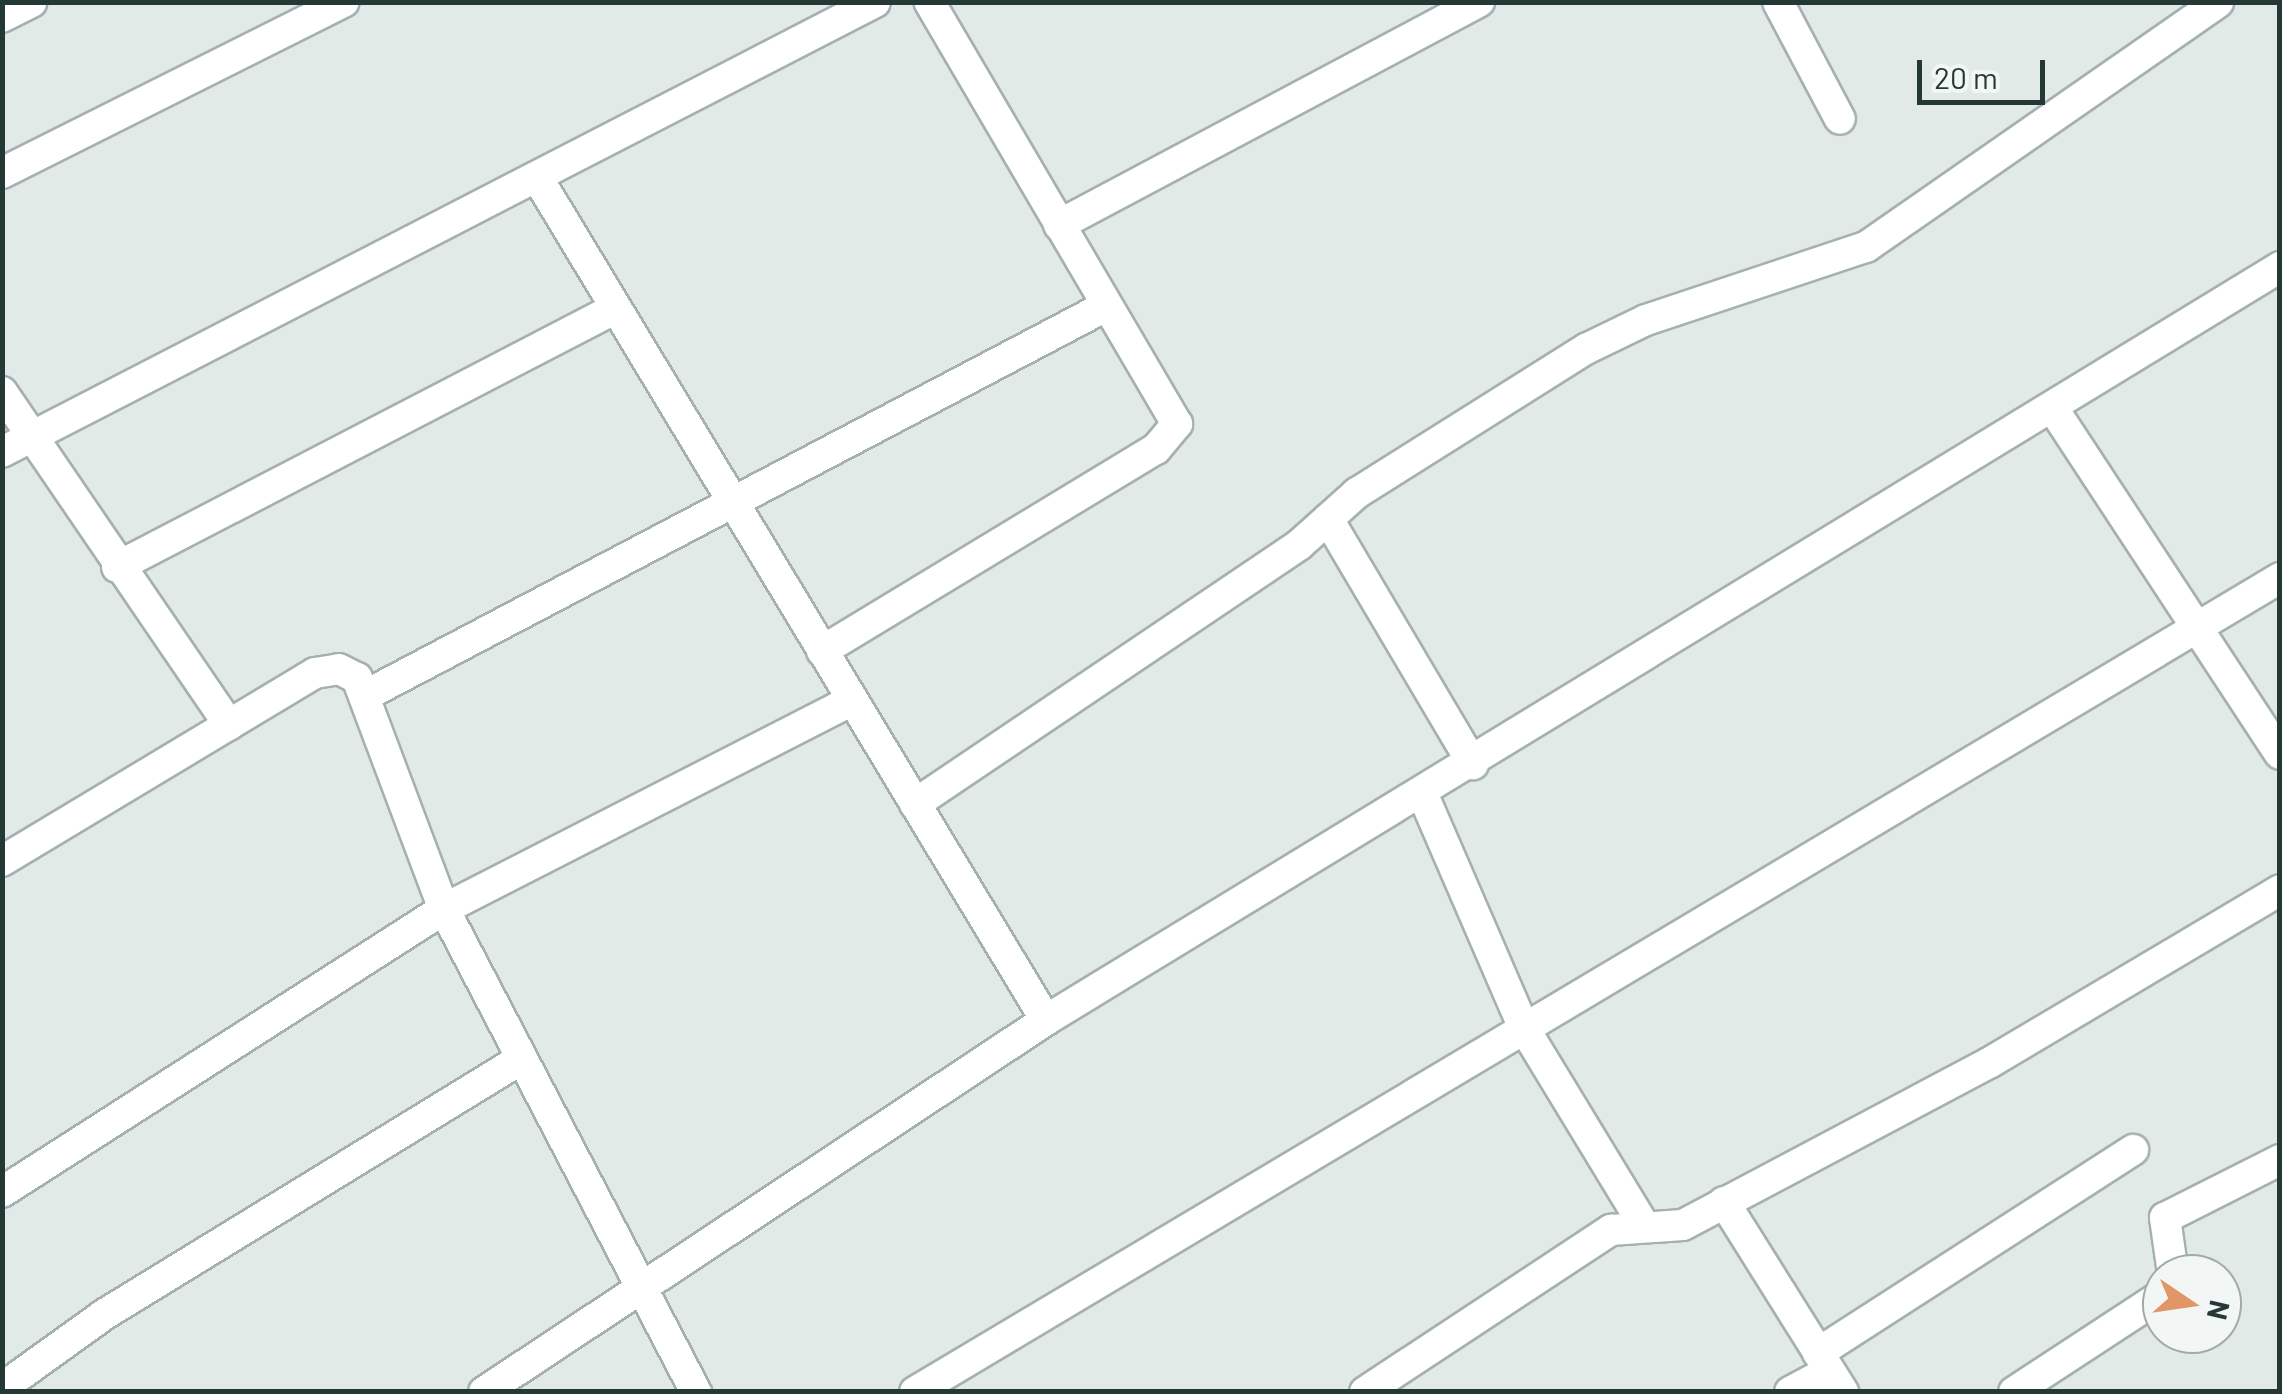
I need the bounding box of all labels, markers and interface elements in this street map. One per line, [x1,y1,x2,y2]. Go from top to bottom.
scale bar [1922,40,2050,102]
text: 20 m [1934,59,1998,95]
north arrow [2142,1254,2242,1354]
text: N [2201,1297,2238,1323]

